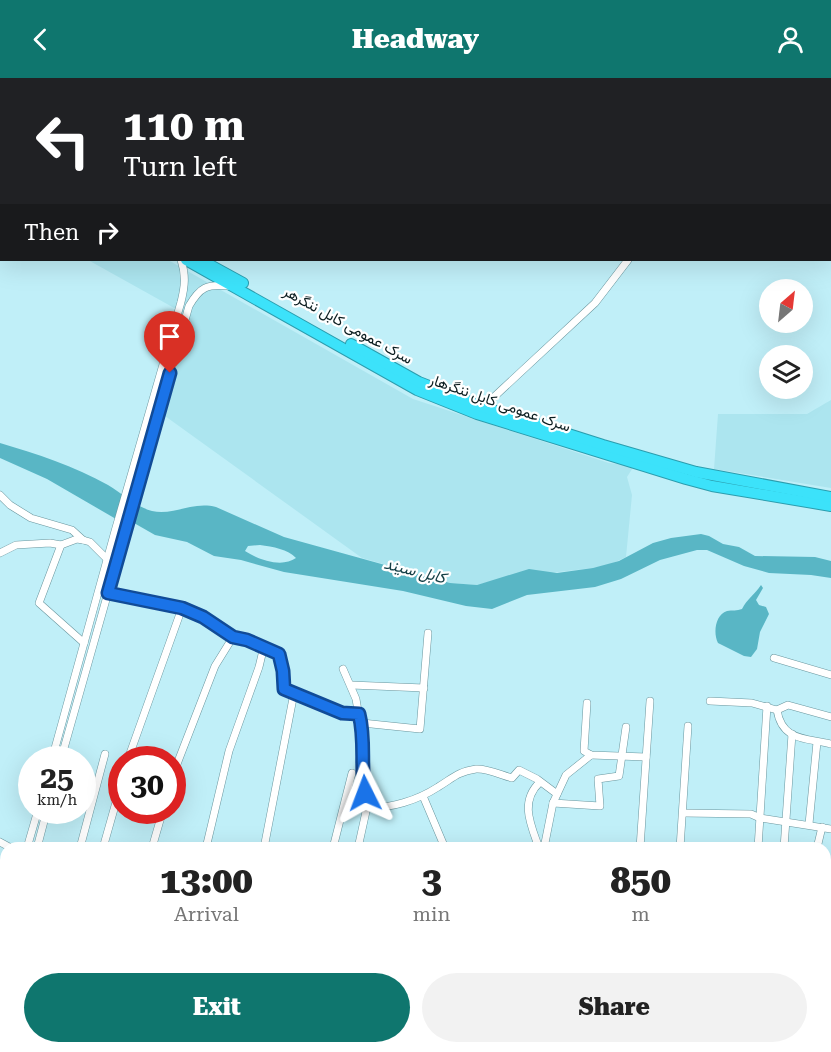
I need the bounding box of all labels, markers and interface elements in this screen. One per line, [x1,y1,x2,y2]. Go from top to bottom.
icon: back [24,23,57,56]
text: Headway [352,23,479,55]
icon: person [774,23,807,56]
text: 110 m [123,101,245,150]
icon: left [24,102,102,180]
text: Turn left [123,151,237,183]
icon: right [91,216,124,249]
text: Then [24,220,79,245]
north arrow [759,279,813,333]
map controls [759,279,813,399]
street label: سرک عمومی کابل ننگرهر [279,282,416,369]
pin [144,311,195,373]
icon: arrive [153,320,186,353]
button: layers [759,345,813,399]
street label: سرک عمومی کابل ننگرهار [426,370,573,437]
water label: کابل سيند [382,554,451,588]
speed limit sign: 30 [108,746,186,824]
text: 25 [40,760,74,795]
position arrow [333,761,397,825]
text: km/h [37,791,77,809]
text: 13:00 [160,860,253,902]
text: 3 [421,860,442,902]
text: 850 [610,860,671,902]
text: Arrival [174,902,239,926]
text: min [413,902,450,926]
text: m [632,902,650,926]
button: Exit [24,973,410,1042]
button: Share [422,973,807,1042]

